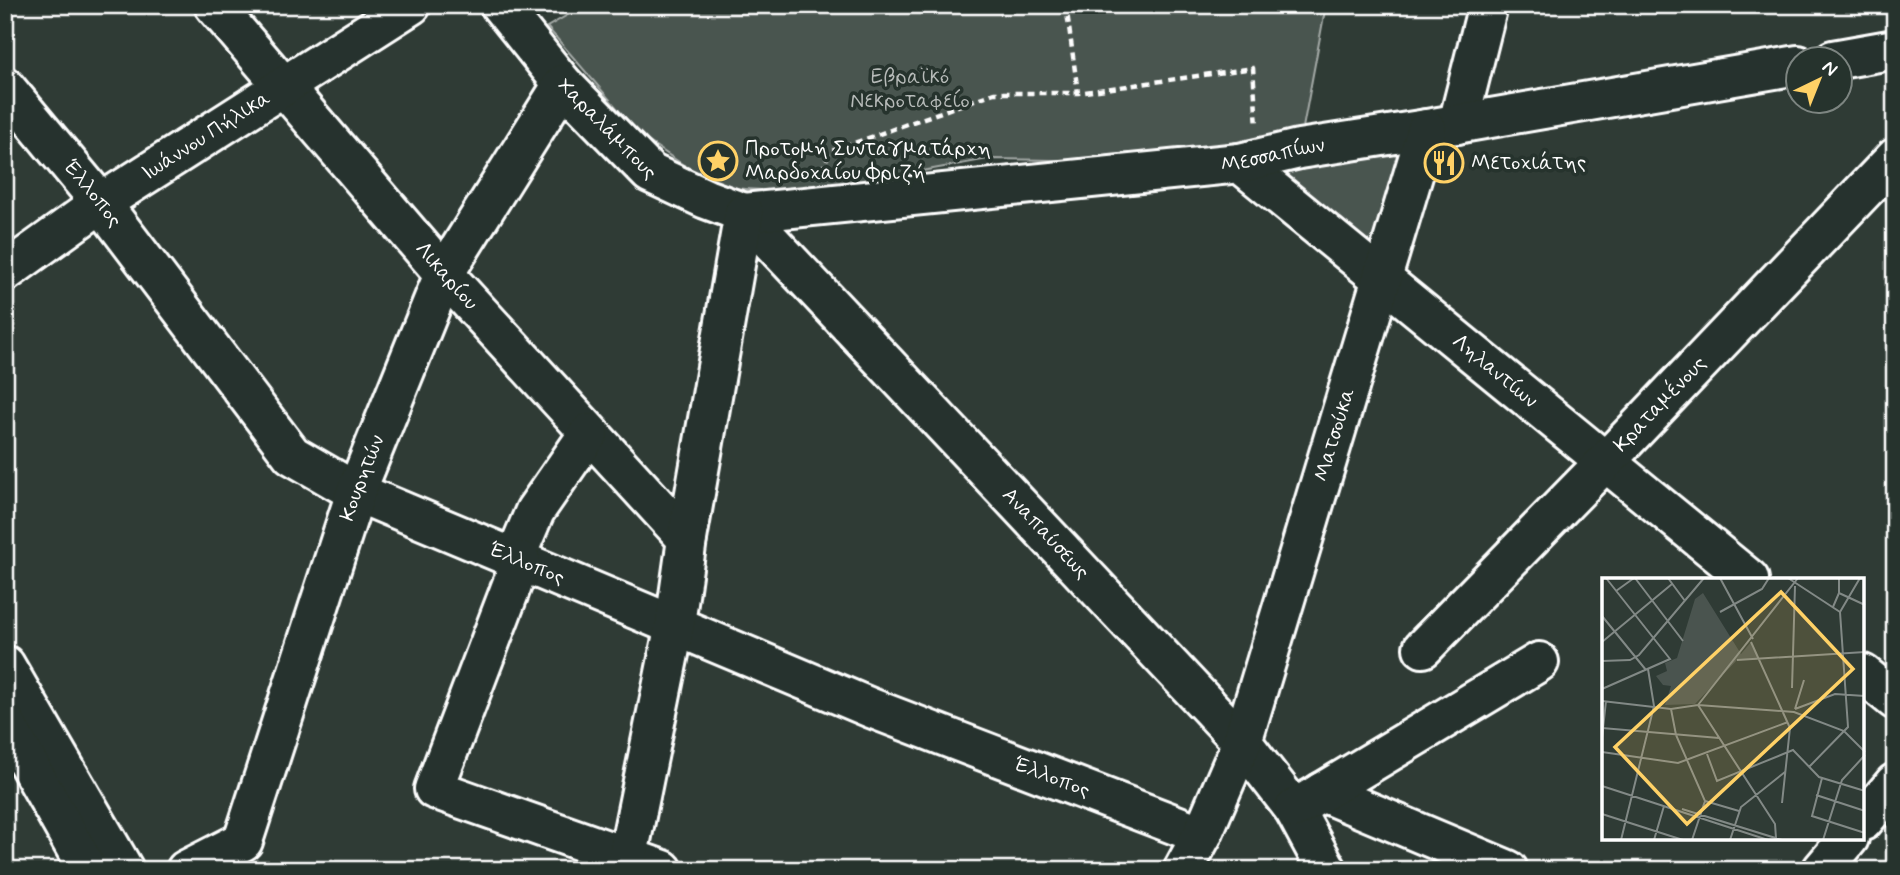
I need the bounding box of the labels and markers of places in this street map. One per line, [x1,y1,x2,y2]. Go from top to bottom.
place label: Προτομή Συνταγματάρχη Μαρδοχαίου Φριζή [745,135,991,187]
place icon: Προτομή Συνταγματάρχη Μαρδοχαίου Φριζή [697,140,739,182]
restaurant icon: Μετοχιάτης [1423,142,1465,184]
place label: Μετοχιάτης [1471,149,1586,177]

